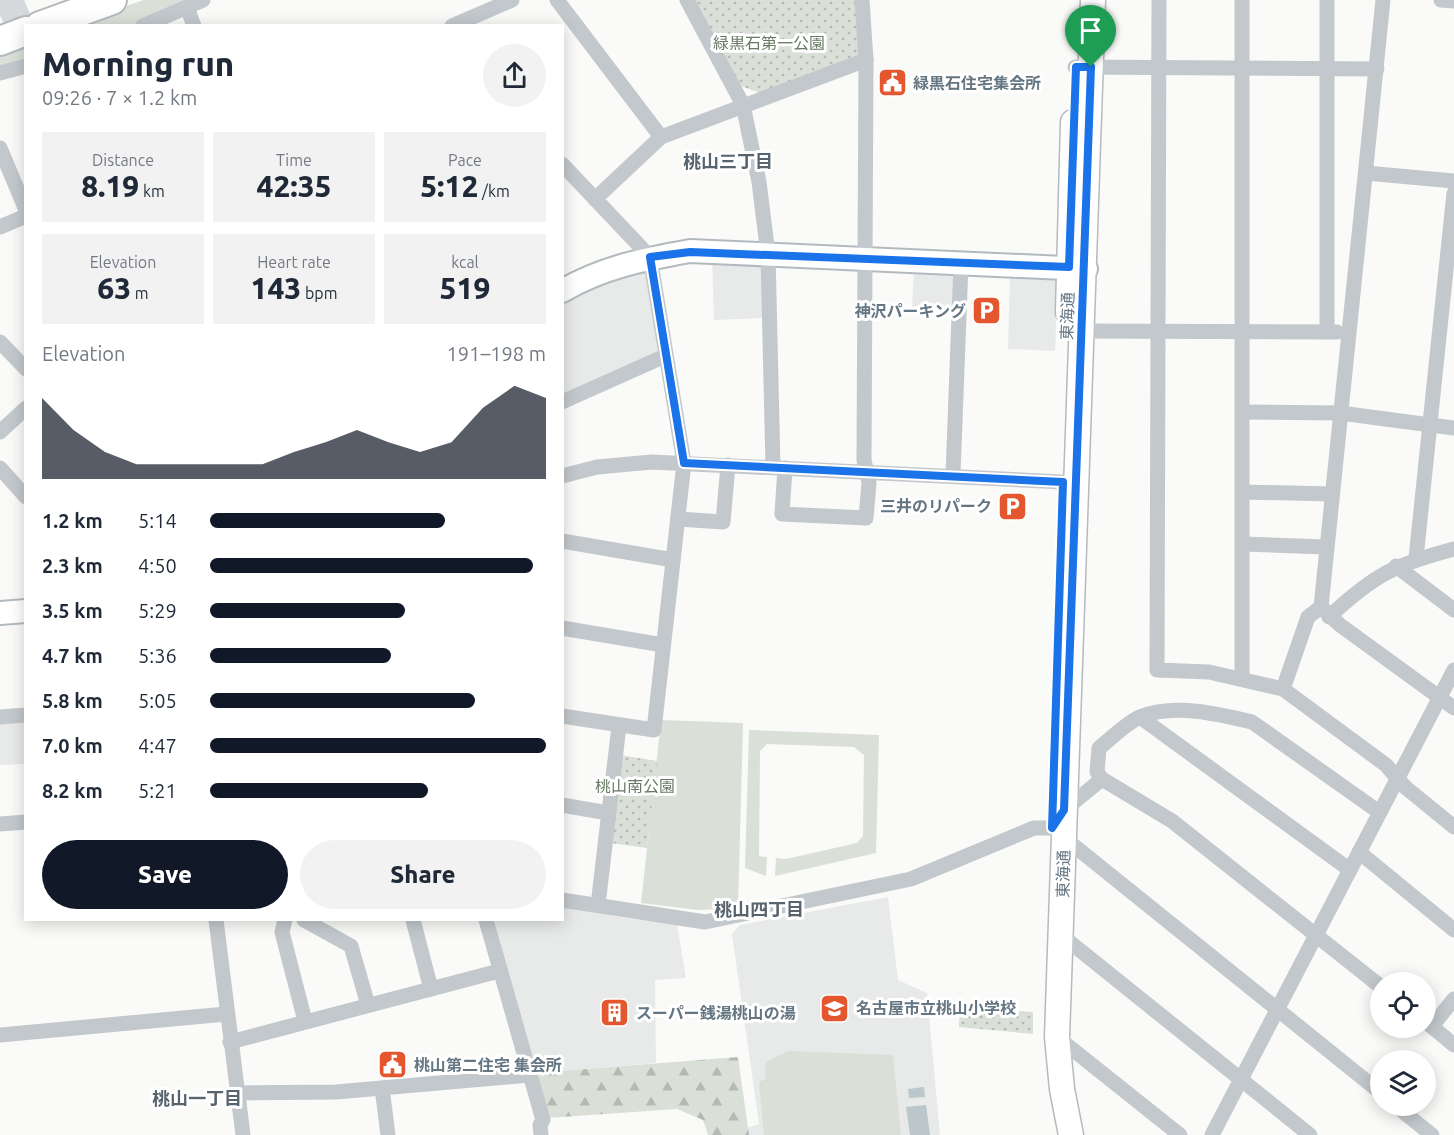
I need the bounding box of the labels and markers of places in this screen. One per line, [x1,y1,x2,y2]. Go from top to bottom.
pin [1065,5,1116,67]
public building icon: 緑黒石住宅集会所 [876,67,908,99]
place label: 緑黒石住宅集会所 [913,74,1041,92]
parking icon: 神沢パーキング [971,295,1003,327]
place label: 神沢パーキング [854,302,966,320]
parking icon: 三井のリパーク [997,490,1029,522]
place label: 三井のリパーク [880,497,992,515]
school or university icon: 名古屋市立桃山小学校 [819,992,851,1024]
building icon: スーパー銭湯桃山の湯 [599,997,631,1029]
place label: 名古屋市立桃山小学校 [856,999,1016,1017]
place label: スーパー銭湯桃山の湯 [636,1004,796,1022]
public building icon: 桃山第二住宅 集会所 [377,1049,409,1081]
place label: 桃山第二住宅 集会所 [414,1056,562,1074]

